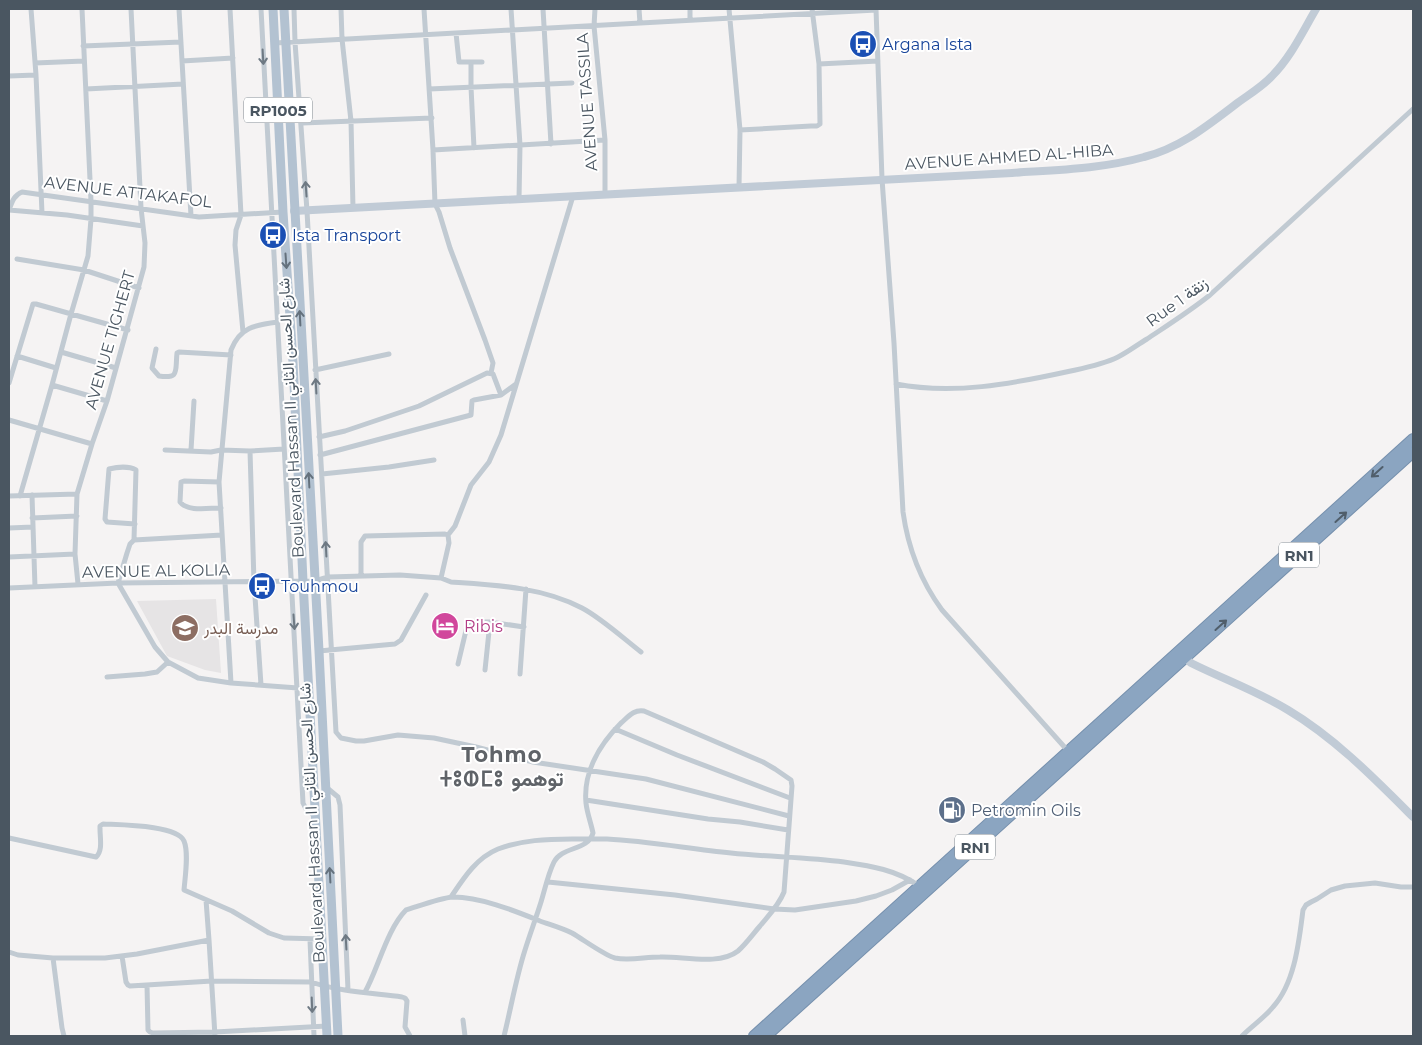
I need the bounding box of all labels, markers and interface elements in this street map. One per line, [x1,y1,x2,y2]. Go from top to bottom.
bus stop icon: Argana Ista [848,29,878,59]
street label: AVENUE TASSILA [573,32,601,172]
place label: Argana Ista [882,35,973,54]
one-way arrow [258,49,268,65]
road number: RP1005 [244,98,312,122]
street label: AVENUE AHMED AL-HIBA [904,140,1114,174]
street label: AVENUE ATTAKAFOL [43,172,213,212]
one-way arrow [301,182,310,198]
bus stop icon: Ista Transport [258,220,288,250]
place label: Ista Transport [292,226,402,245]
one-way arrow [282,252,291,268]
street label: AVENUE TIGHERT [81,267,139,412]
street label: Rue 1 زنقة [1143,273,1212,331]
street label: Boulevard Hassan II شارع الحسن الثاني [274,277,312,559]
one-way arrow [296,310,305,326]
one-way arrow [312,379,321,395]
one-way arrow [1371,466,1384,478]
one-way arrow [305,472,314,488]
one-way arrow [1335,511,1348,522]
one-way arrow [322,541,331,557]
road number: RN1 [1279,542,1319,568]
street label: AVENUE AL KOLIA [82,560,231,582]
bus stop icon: Touhmou [247,571,277,601]
place label: Touhmou [281,577,359,596]
hotel icon: Ribis [430,611,460,641]
school or university icon: مدرسة البدر [170,613,200,643]
one-way arrow [289,613,298,629]
place label: Ribis [464,617,503,636]
place label: مدرسة البدر [203,619,278,639]
one-way arrow [1214,619,1227,631]
street label: Boulevard Hassan II شارع الحسن الثاني [295,682,333,964]
district label: Tohmo ⵜⵓⵀⵎⵓ توهمو [440,742,564,792]
fuel station icon: Petromin Oils [937,795,967,825]
place label: Petromin Oils [971,801,1081,820]
road number: RN1 [955,834,995,860]
one-way arrow [325,868,334,884]
one-way arrow [341,934,351,950]
one-way arrow [308,997,317,1013]

